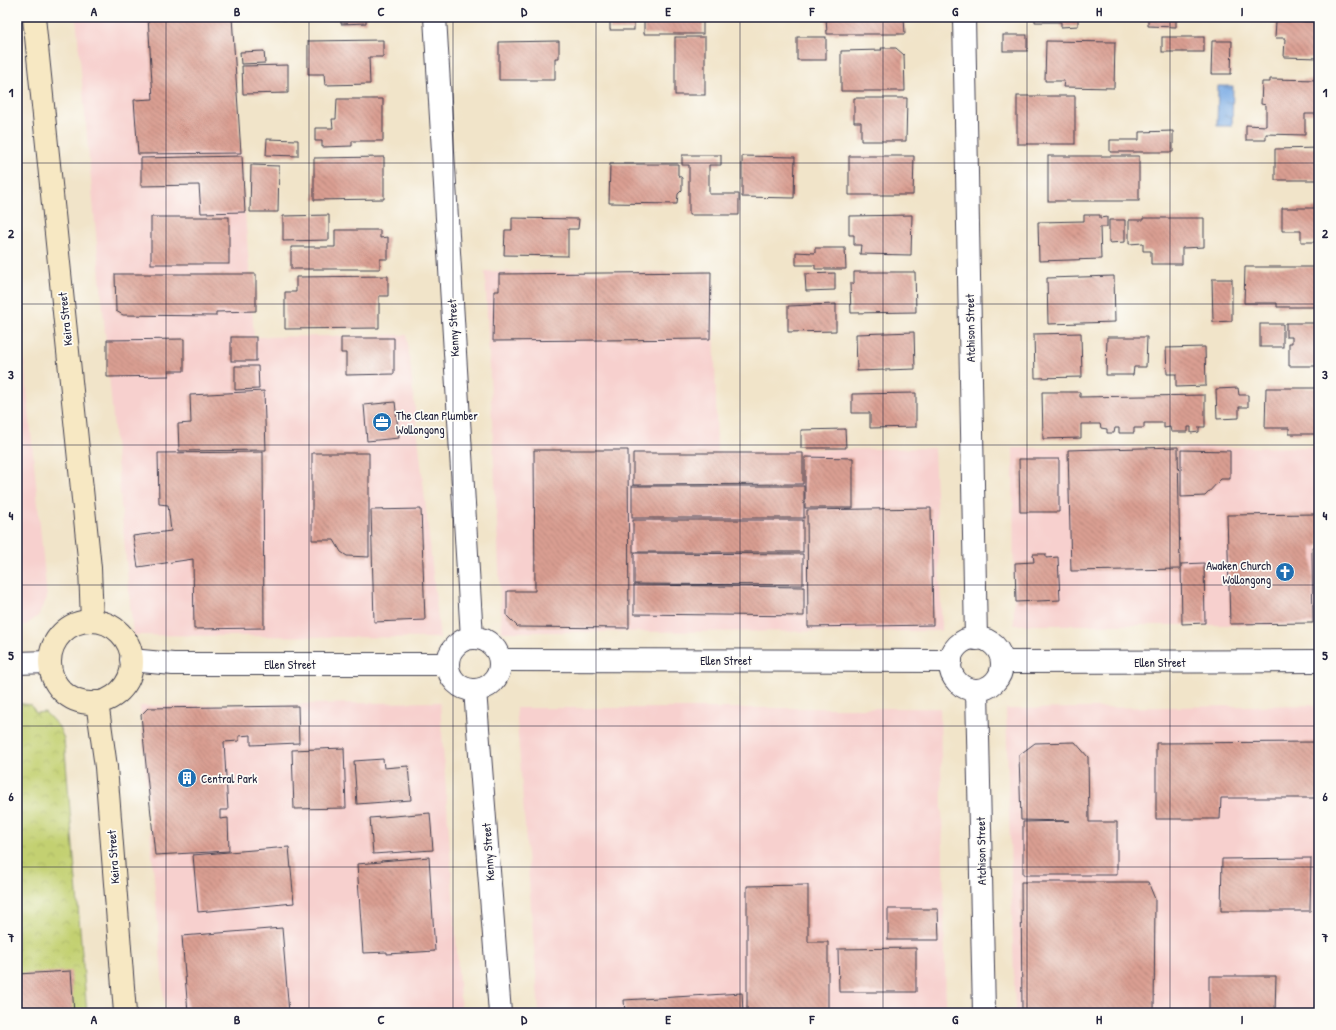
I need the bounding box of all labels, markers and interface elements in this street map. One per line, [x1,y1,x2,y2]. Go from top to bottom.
text: A [91,2,98,20]
text: B [234,2,241,20]
text: C [377,2,385,20]
text: D [521,2,528,20]
text: E [665,2,671,20]
text: F [809,2,816,20]
text: G [952,2,959,20]
text: H [1096,2,1102,20]
text: I [1240,2,1244,20]
text: 1 [9,83,14,101]
text: 1 [1323,83,1328,101]
text: 2 [8,224,15,242]
text: 2 [1322,224,1329,242]
street label: Keira Street [54,291,76,347]
street label: Atchison Street [961,293,979,362]
street label: Kenny Street [443,298,463,357]
text: 3 [8,365,14,383]
text: 3 [1322,365,1328,383]
place label: The Clean Plumber Wollongong [396,407,478,438]
office icon: The Clean Plumber Wollongong [371,411,393,433]
text: 4 [9,506,14,524]
text: 4 [1323,506,1328,524]
place label: Awaken Church Wollongong [1206,557,1271,588]
church icon: Awaken Church Wollongong [1274,561,1296,583]
text: 5 [8,646,14,664]
text: 5 [1322,646,1328,664]
street label: Ellen Street [700,652,753,669]
street label: Ellen Street [1134,654,1187,671]
street label: Ellen Street [264,656,317,673]
building icon: Central Park [176,767,198,789]
place label: Central Park [201,770,257,787]
text: 6 [8,787,14,805]
text: 6 [1322,787,1328,805]
street label: Atchison Street [972,816,990,885]
street label: Kenny Street [477,822,498,881]
street label: Keira Street [103,829,123,884]
text: 7 [7,928,15,946]
text: 7 [1321,928,1329,946]
text: A [91,1010,98,1028]
text: B [234,1010,241,1028]
text: C [377,1010,385,1028]
text: D [521,1010,528,1028]
text: E [665,1010,671,1028]
text: F [809,1010,816,1028]
text: G [952,1010,959,1028]
text: H [1096,1010,1102,1028]
text: I [1240,1010,1244,1028]

